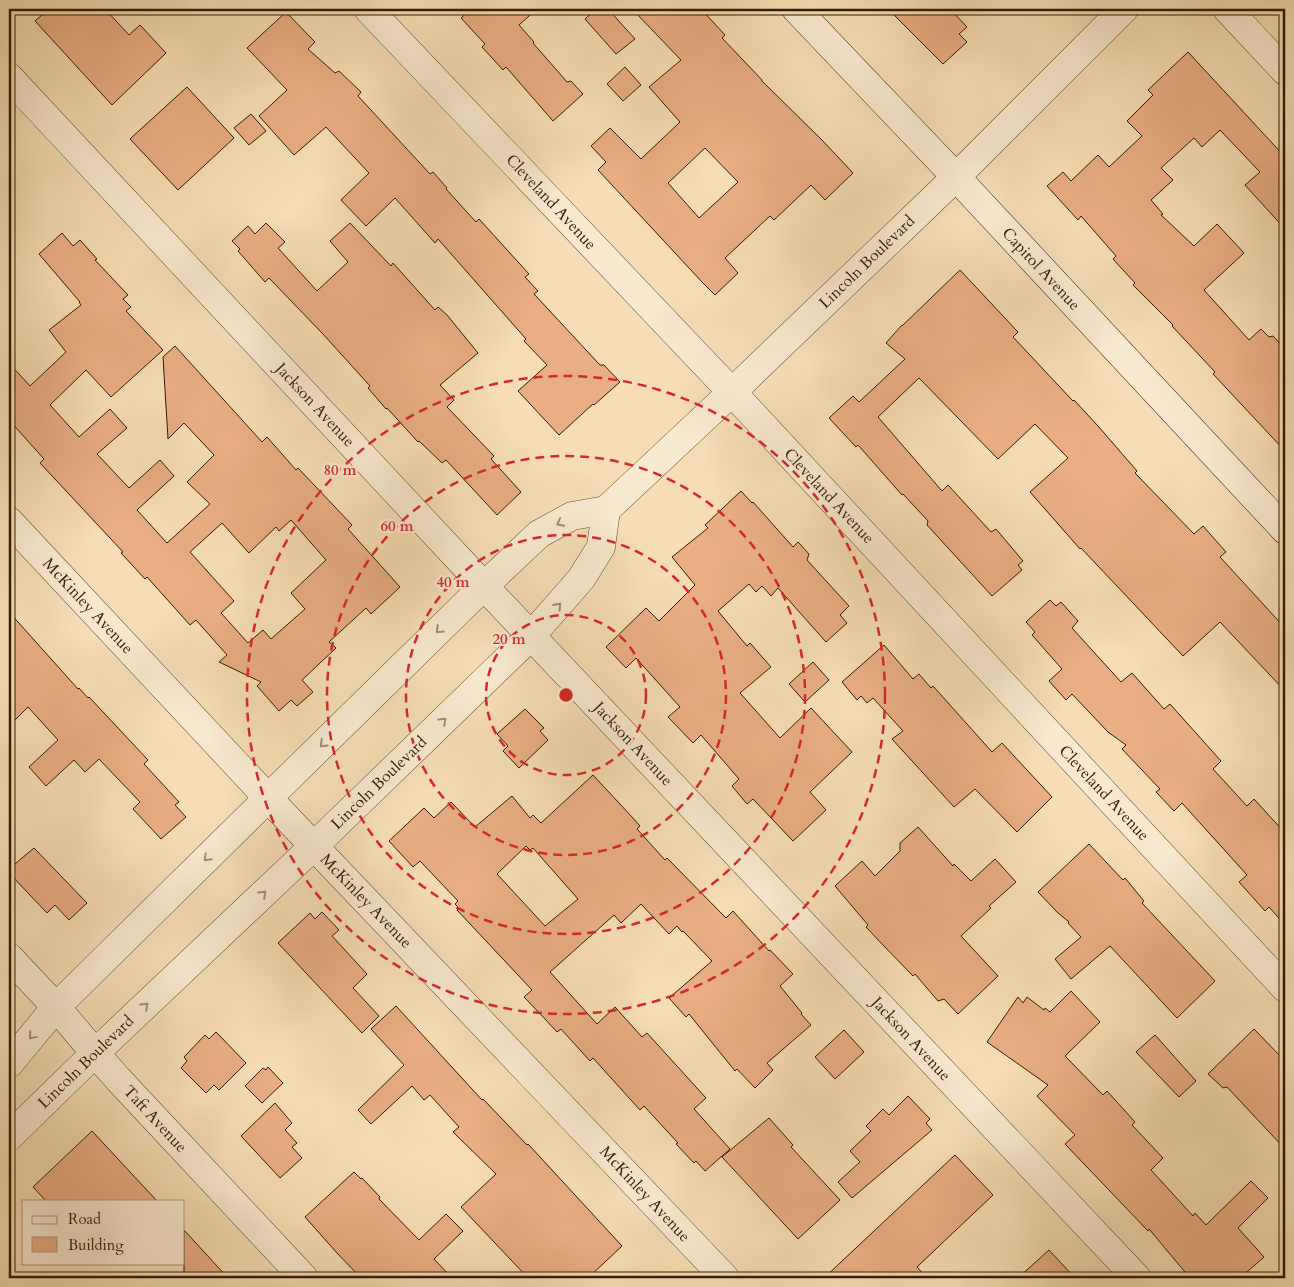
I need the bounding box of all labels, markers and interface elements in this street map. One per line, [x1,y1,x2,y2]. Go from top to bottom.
street label: Cleveland Avenue [501,149,601,255]
street label: Lincoln Boulevard [814,210,920,314]
street label: Capitol Avenue [997,223,1085,315]
street label: Jackson Avenue [269,357,360,452]
street label: Cleveland Avenue [779,443,879,549]
text: 80 m [323,460,357,480]
text: 60 m [380,516,414,536]
one-way arrow [556,517,565,527]
street label: McKinley Avenue [38,553,138,659]
text: 40 m [436,572,470,592]
one-way arrow [552,603,560,612]
one-way arrow [435,624,444,633]
text: 20 m [492,629,526,649]
centre of rings [557,686,575,704]
street label: Jackson Avenue [587,696,678,791]
one-way arrow [437,718,446,727]
street label: Lincoln Boulevard [326,731,432,835]
one-way arrow [319,738,328,747]
street label: Cleveland Avenue [1054,740,1154,846]
street label: McKinley Avenue [315,849,417,953]
one-way arrow [204,852,213,861]
one-way arrow [257,891,266,900]
street label: Jackson Avenue [865,991,956,1086]
one-way arrow [139,1003,148,1012]
street label: Lincoln Boulevard [33,1010,139,1114]
one-way arrow [30,1030,38,1039]
street label: Taft Avenue [118,1081,192,1157]
street label: McKinley Avenue [595,1141,695,1247]
legend [22,1200,185,1264]
text: Road [68,1209,101,1229]
text: Building [68,1235,124,1255]

